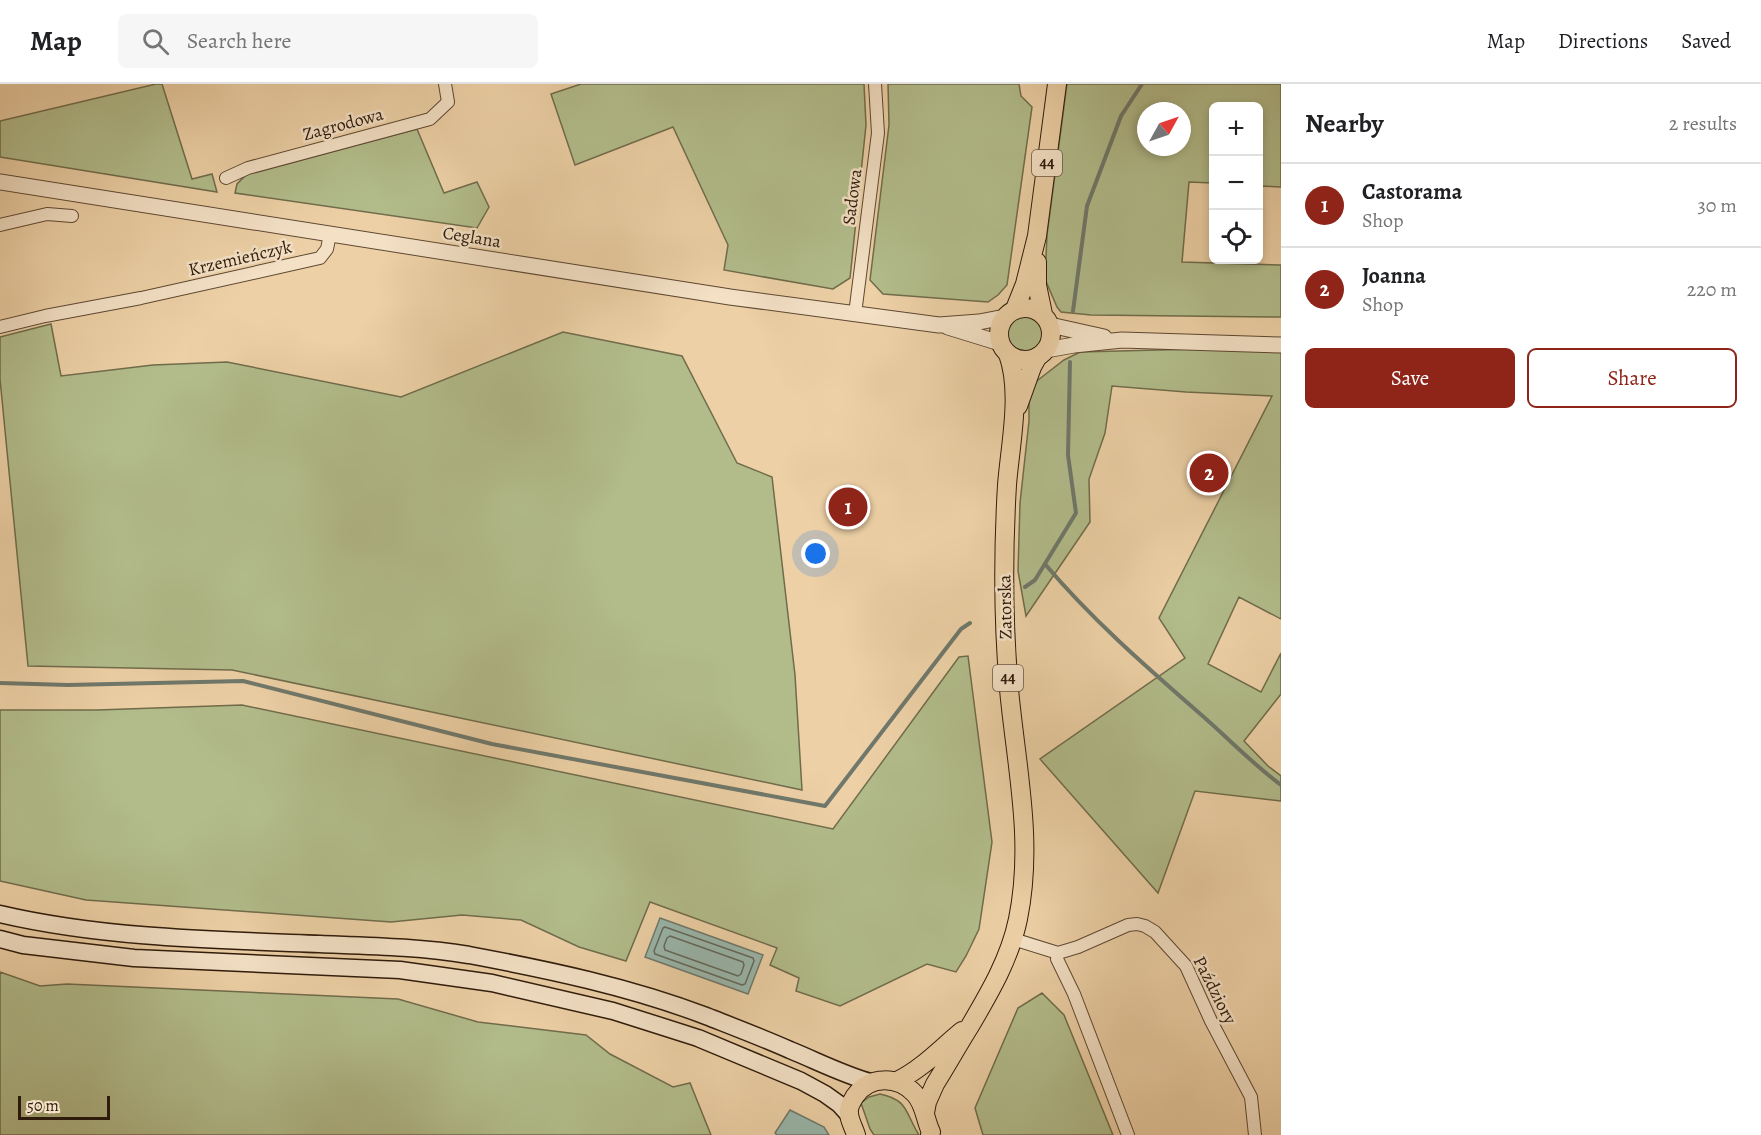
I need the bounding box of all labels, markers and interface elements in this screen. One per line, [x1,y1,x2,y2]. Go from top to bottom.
search box [118,14,538,68]
text: Map [30,22,82,60]
icon: search [139,25,172,58]
text: Search here [187,26,291,56]
text: Map [1487,27,1525,55]
text: Directions [1558,27,1648,55]
text: Saved [1681,27,1731,55]
street label: Zagrodowa [300,102,387,146]
north arrow [1137,102,1191,156]
map controls [1209,102,1263,264]
button: + [1209,102,1263,156]
text: Nearby [1305,106,1384,141]
text: 2 results [1669,110,1737,137]
road number: 44 [1032,150,1062,176]
button: − [1209,156,1263,210]
street label: Sadowa [837,167,867,227]
text: Castorama [1362,177,1462,207]
text: 1 [1321,192,1328,219]
text: 30 m [1697,192,1737,219]
text: Shop [1362,207,1404,234]
button: locate [1209,210,1263,264]
street label: Ceglana [441,221,504,254]
street label: Krzemieńczyk [186,234,294,282]
text: Joanna [1362,261,1426,291]
text: 2 [1320,276,1329,303]
text: 220 m [1687,276,1737,303]
text: Shop [1362,291,1404,318]
button: Save [1305,348,1515,408]
button: Share [1527,348,1737,408]
pin: 2 [1190,450,1228,496]
pin: 1 [828,484,868,530]
your location [801,539,830,568]
street label: Zatorska [992,574,1018,640]
road number: 44 [993,665,1023,691]
street label: Paździory [1188,952,1243,1029]
scale bar [18,1093,110,1120]
text: 50 m [27,1095,59,1117]

